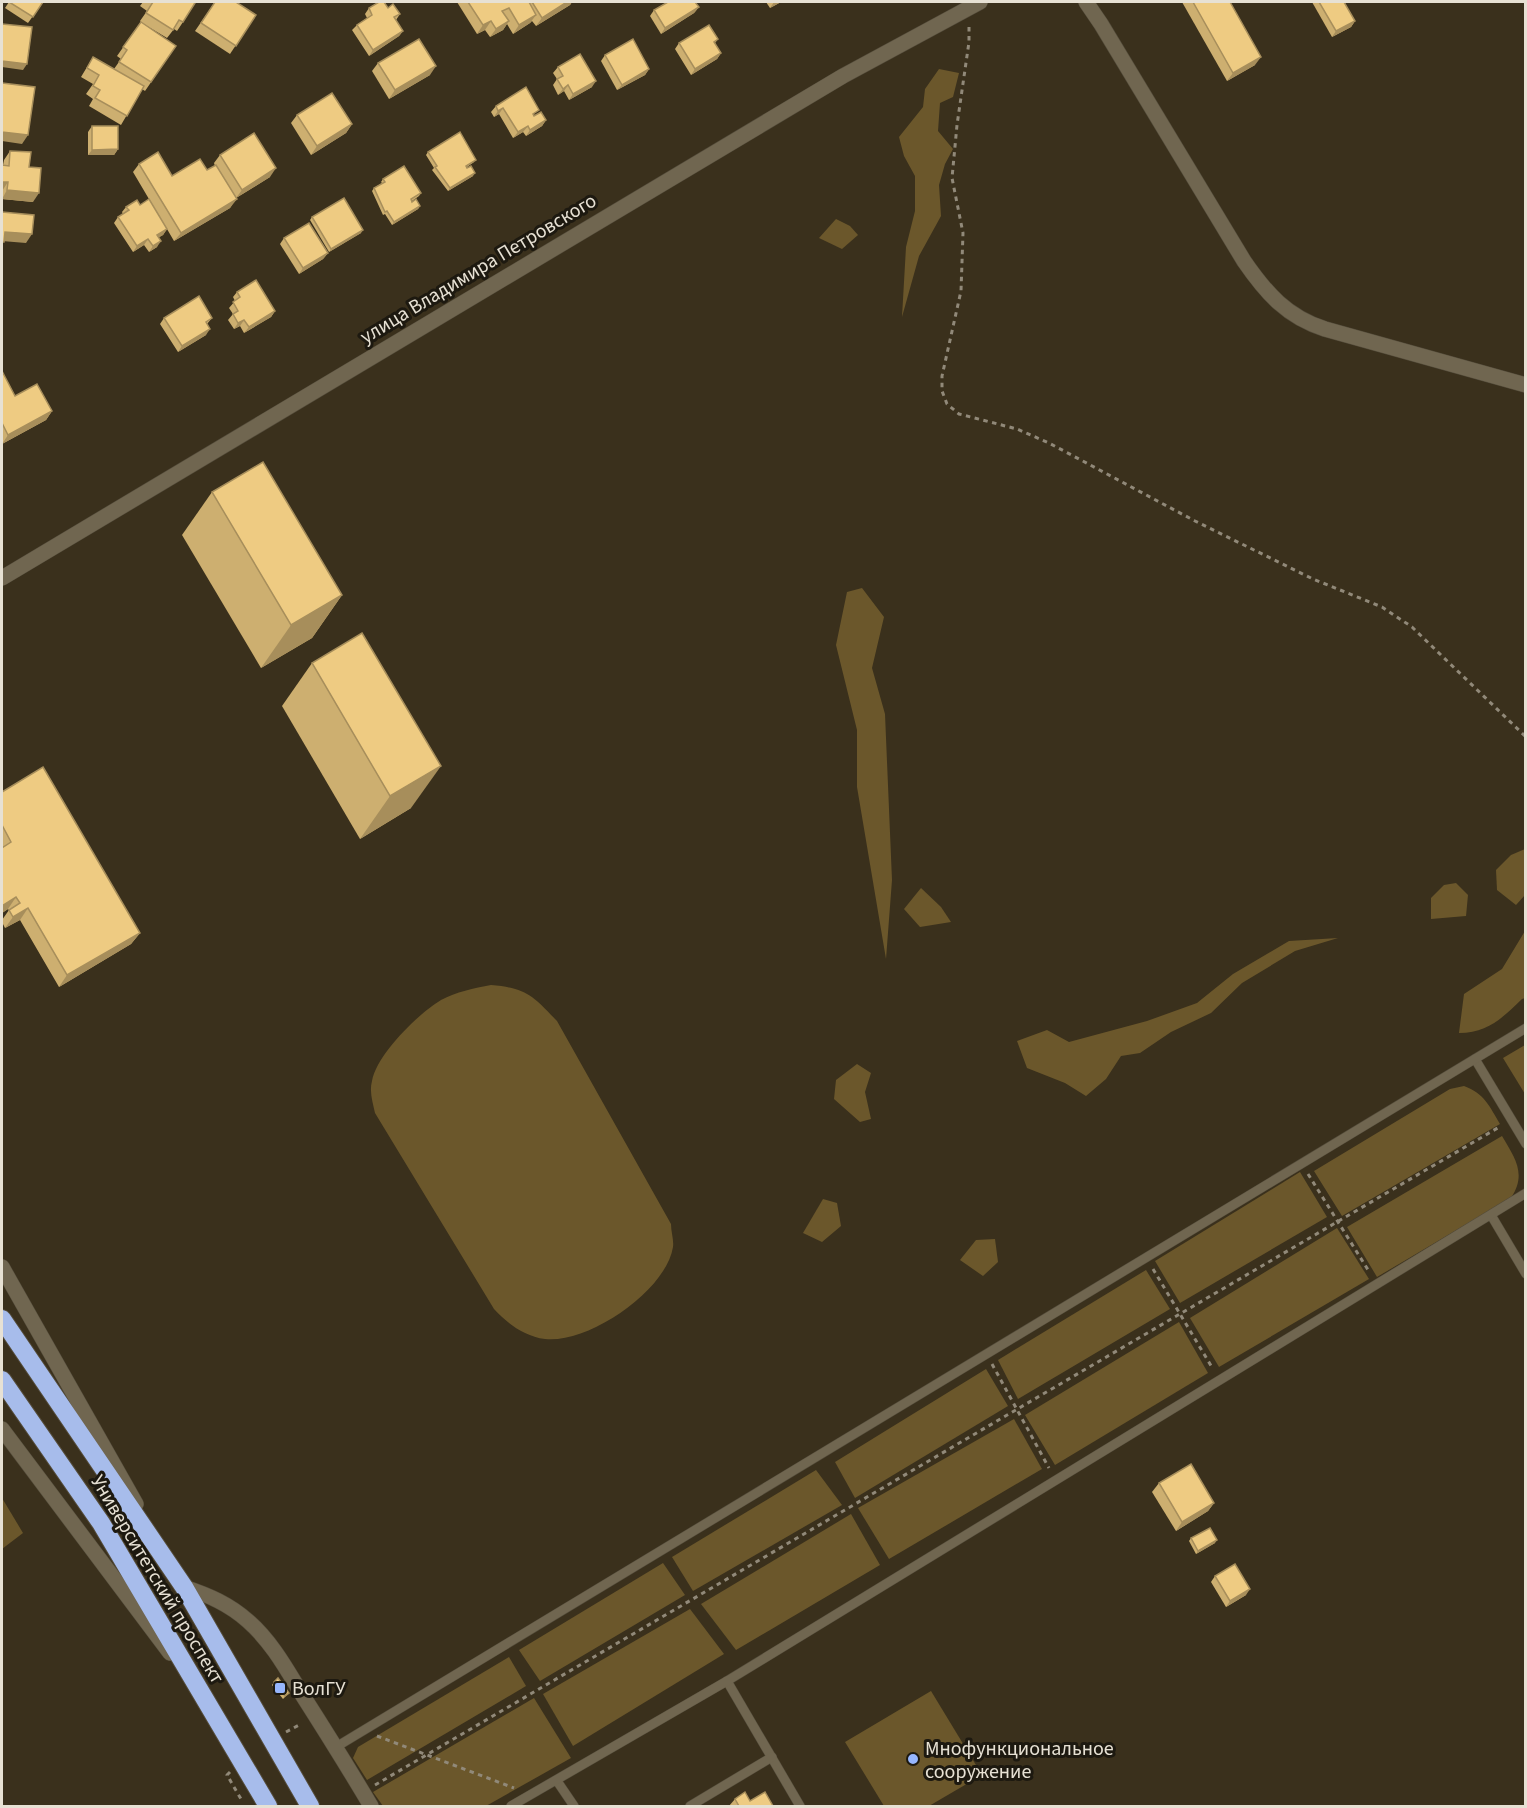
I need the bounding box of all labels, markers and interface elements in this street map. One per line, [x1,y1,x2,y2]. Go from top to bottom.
street label: улица Владимира Петровского [355,187,602,351]
street label: Университетский проспект [84,1470,231,1689]
place label: ВолГУ [292,1675,346,1703]
marker: ВолГУ [273,1681,287,1695]
place label: Мнофункциональное сооружение [925,1735,1114,1786]
marker: Мнофункциональное сооружение [906,1752,920,1766]

